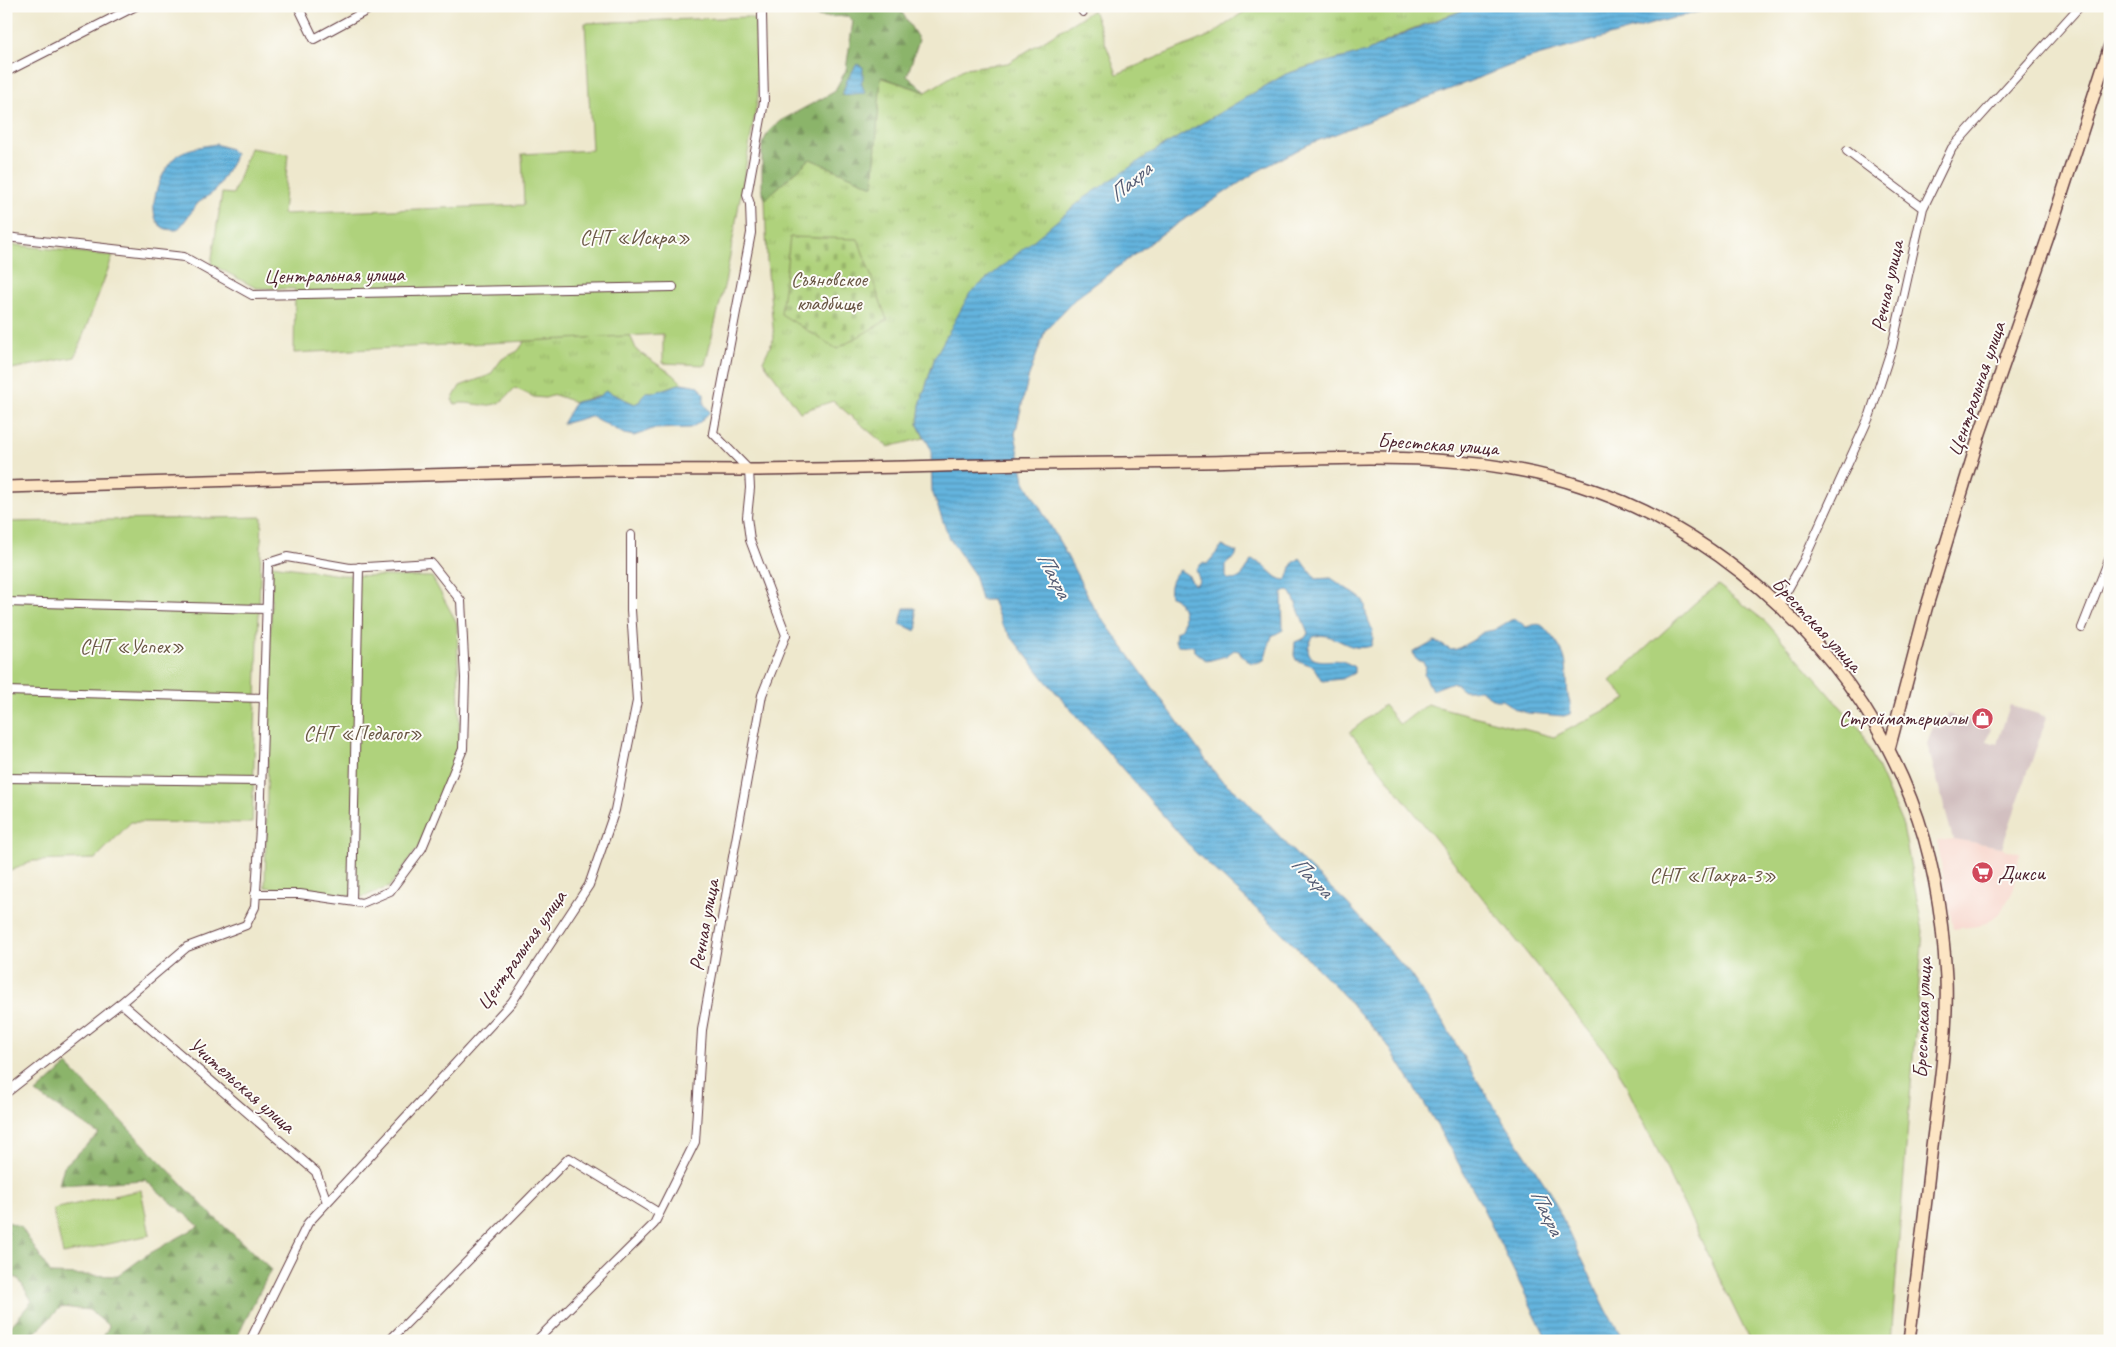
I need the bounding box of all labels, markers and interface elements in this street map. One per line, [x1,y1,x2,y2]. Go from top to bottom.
water label: Пахра [1103,155,1159,208]
park label: СНТ «Искра» [580,224,690,250]
street label: Речная улица [1865,236,1910,334]
street label: Центральная улица [263,261,406,289]
park label: Съяновское кладбище [791,266,869,316]
street label: Центральная улица [1941,317,2012,460]
street label: Брестская улица [1377,427,1502,461]
water label: Пахра [1030,547,1079,605]
street label: Брестская улица [1766,571,1869,679]
park label: СНТ «Успех» [80,633,184,659]
place label: Стройматериалы [1839,705,1969,731]
shop icon: Стройматериалы [1971,706,1995,730]
park label: СНТ «Педагог» [304,720,423,746]
water label: Пахра [1285,850,1340,905]
place label: Дикси [1998,860,2047,886]
supermarket icon: Дикси [1970,861,1994,885]
park label: СНТ «Пахра-3» [1650,862,1777,888]
street label: Речная улица [683,875,725,973]
street label: Центральная улица [470,883,573,1015]
street label: Брестская улица [1907,955,1937,1079]
street label: Учительская улица [183,1031,302,1140]
water label: Пахра [1524,1184,1571,1241]

